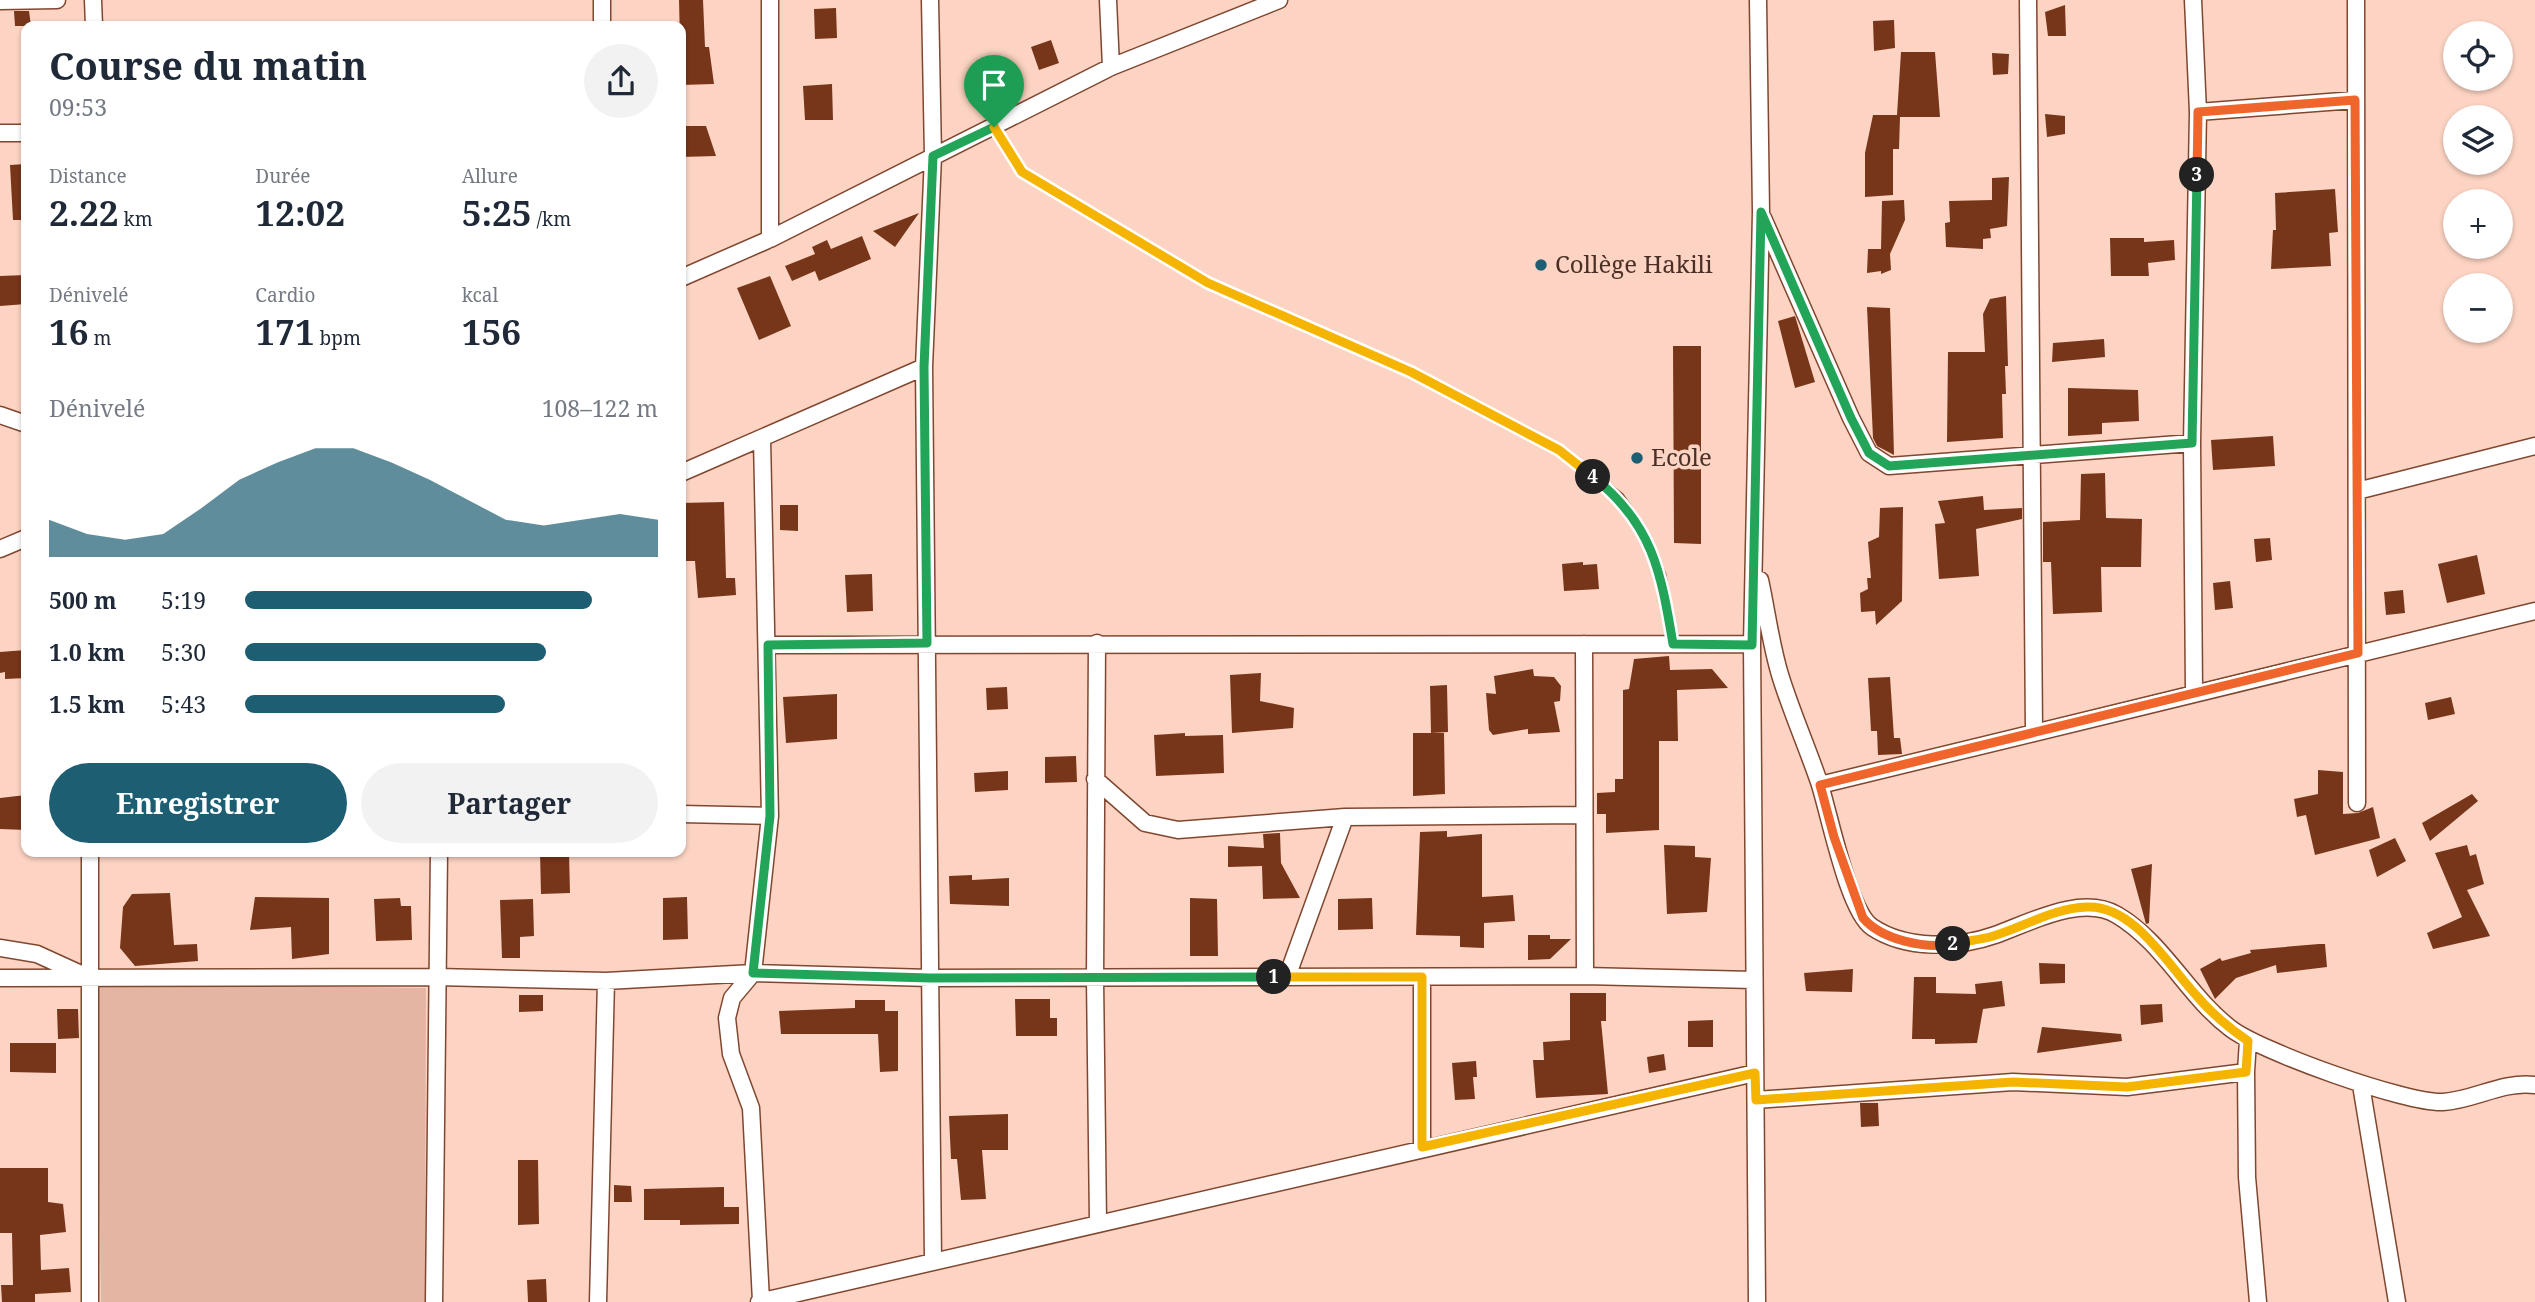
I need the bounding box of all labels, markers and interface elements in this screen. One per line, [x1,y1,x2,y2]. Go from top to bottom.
map controls [2443,21,2513,343]
button: locate [2443,21,2513,91]
text: Course du matin [49,39,367,91]
button: share [584,44,658,118]
pin [964,55,1024,127]
icon: arrive [975,66,1013,104]
text: 09:53 [49,91,107,123]
button: layers [2443,105,2513,175]
pin: 3 [2180,158,2214,192]
text: 3 [2191,161,2202,187]
text: Distance [49,163,127,189]
text: Durée [255,163,311,189]
text: Allure [462,163,518,189]
text: 2.22 [49,189,119,236]
text: 12:02 [255,189,345,236]
text: 5:25 [462,189,532,236]
button: + [2443,189,2513,259]
text: km [119,206,153,232]
text: /km [532,206,571,232]
place label: Collège Hakili [1555,247,1713,280]
marker: Collège Hakili [1533,257,1549,273]
button: − [2443,273,2513,343]
text: Dénivelé [49,282,129,308]
text: Cardio [255,282,315,308]
text: kcal [462,282,498,308]
text: 16 [49,308,89,355]
text: 171 [255,308,315,355]
text: 156 [462,308,521,355]
text: m [89,325,111,351]
text: bpm [315,325,361,351]
text: Dénivelé [49,392,145,424]
text: 108–122 m [542,392,658,424]
place label: Ecole [1651,440,1712,473]
marker: Ecole [1629,450,1645,466]
pin: 4 [1576,460,1610,494]
text: 4 [1587,463,1598,489]
text: 500 m [49,584,117,616]
text: 5:19 [161,584,206,616]
text: 1.0 km [49,636,125,668]
text: 5:30 [161,636,206,668]
text: 1.5 km [49,688,125,720]
text: 5:43 [161,688,206,720]
button: Enregistrer [49,763,347,843]
button: Partager [361,763,658,843]
pin: 2 [1936,926,1970,962]
text: 2 [1947,930,1958,956]
pin: 1 [1256,960,1292,995]
text: 1 [1268,963,1279,989]

